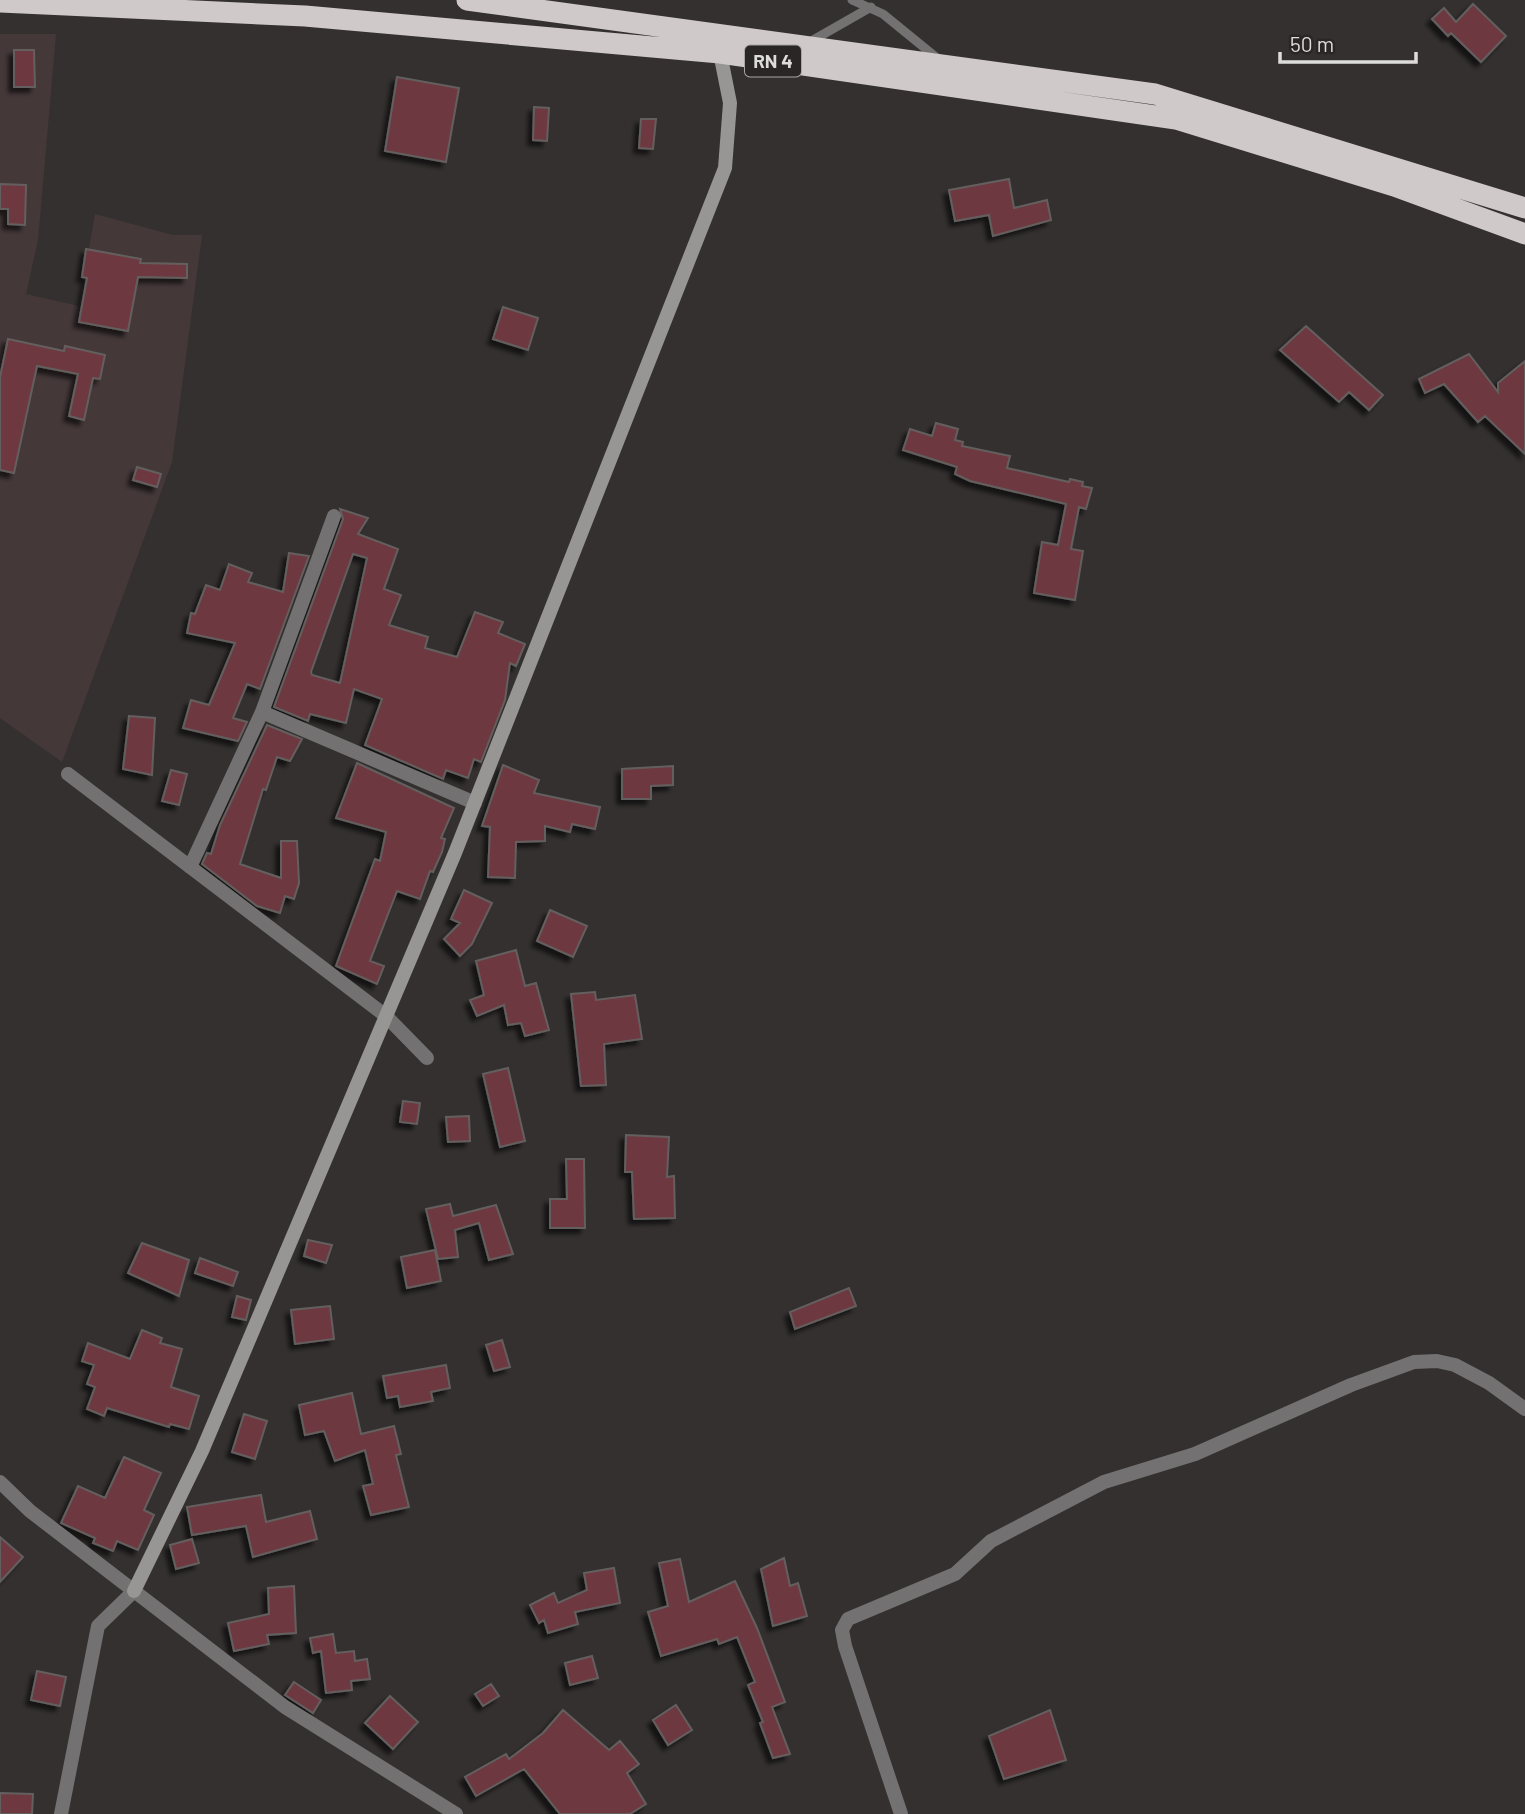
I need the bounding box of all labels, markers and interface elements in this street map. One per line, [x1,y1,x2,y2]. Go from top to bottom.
scale bar [1280,21,1416,65]
text: 50 m [1290,31,1334,56]
road number: RN 4 [745,45,801,76]

